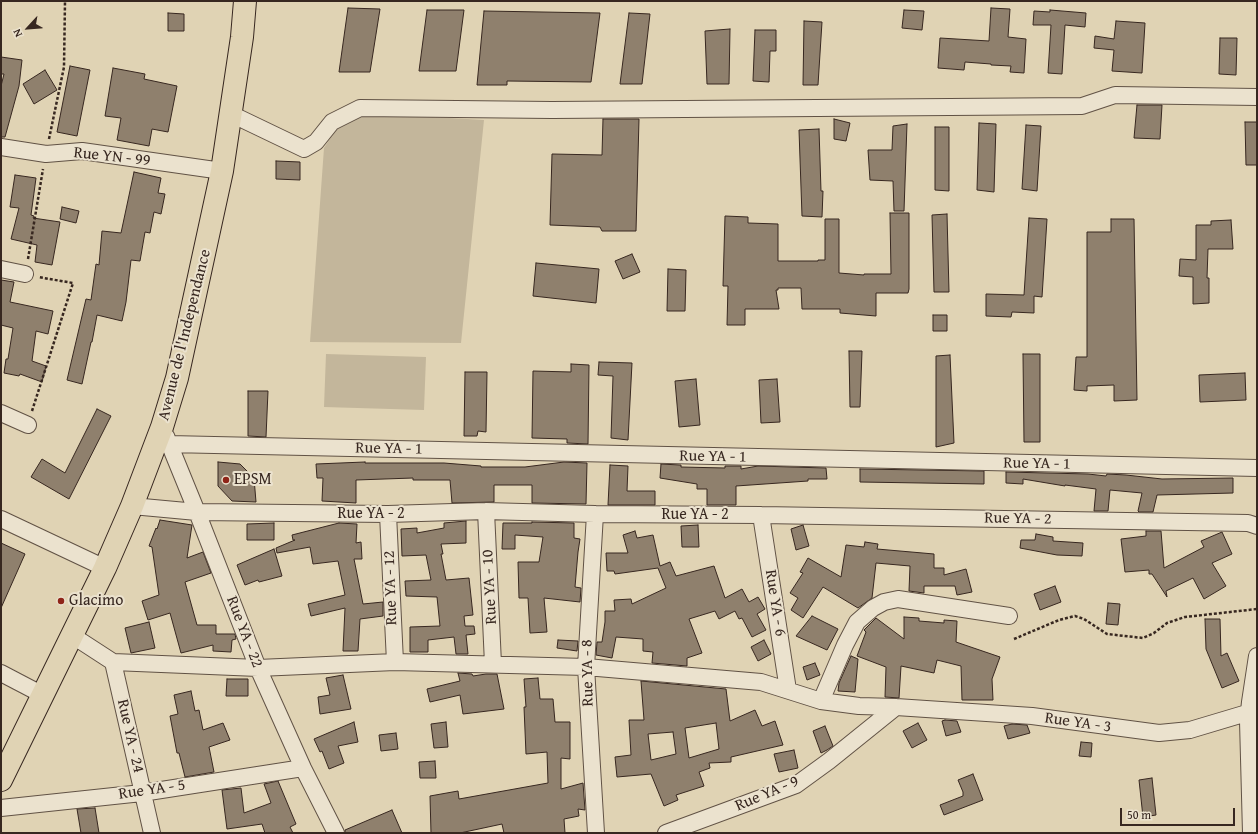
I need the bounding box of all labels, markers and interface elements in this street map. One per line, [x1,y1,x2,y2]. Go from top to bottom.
north arrow [8,8,48,48]
text: N [8,26,26,40]
street label: Rue YN - 99 [73,143,151,171]
street label: Avenue de l'Independance [154,247,216,423]
street label: Rue YA - 1 [355,439,423,459]
street label: Rue YA - 1 [679,447,747,467]
street label: Rue YA - 1 [1003,454,1071,474]
place label: EPSM [234,470,272,490]
marker: EPSM [221,475,231,485]
street label: Rue YA - 2 [337,504,405,524]
street label: Rue YA - 2 [661,505,729,525]
street label: Rue YA - 2 [984,509,1052,529]
street label: Rue YA - 10 [478,549,502,625]
street label: Rue YA - 12 [380,550,402,626]
street label: Rue YA - 6 [760,568,790,638]
place label: Glacimo [69,591,123,611]
street label: Rue YA - 22 [222,594,266,670]
marker: Glacimo [56,596,66,606]
street label: Rue YA - 8 [578,639,598,707]
street label: Rue YA - 24 [112,697,148,775]
street label: Rue YA - 3 [1043,709,1113,737]
street label: Rue YA - 9 [732,772,802,816]
street label: Rue YA - 5 [117,776,187,804]
scale bar [1122,800,1237,826]
text: 50 m [1127,806,1151,823]

